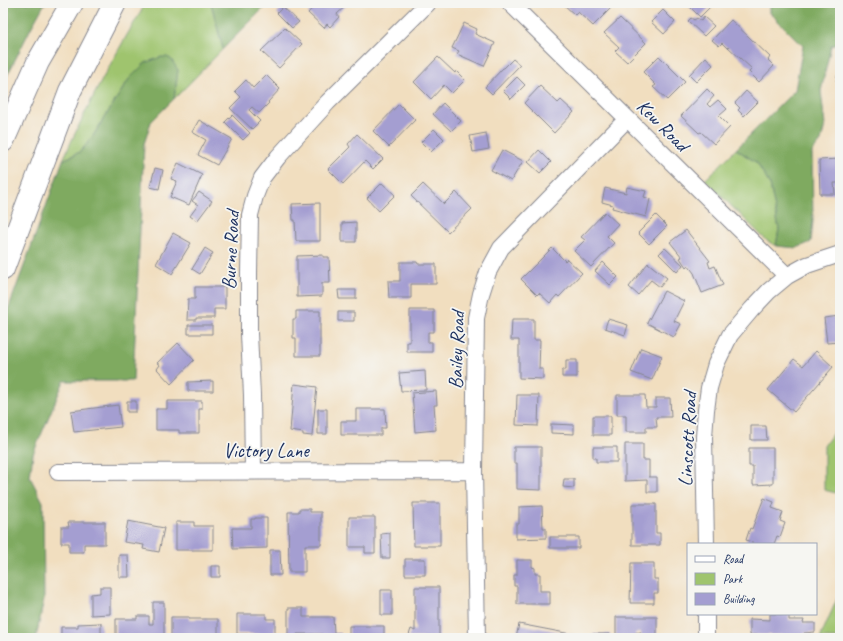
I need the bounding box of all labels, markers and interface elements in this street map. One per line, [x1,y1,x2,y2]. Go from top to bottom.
street label: Kew Road [631,94,696,159]
street label: Burne Road [216,207,245,290]
street label: Bailey Road [443,308,470,389]
street label: Linscott Road [673,388,703,487]
street label: Victory Lane [223,438,310,463]
legend [687,543,817,615]
text: Road [723,551,745,567]
text: Park [723,571,744,587]
text: Building [723,591,755,607]

